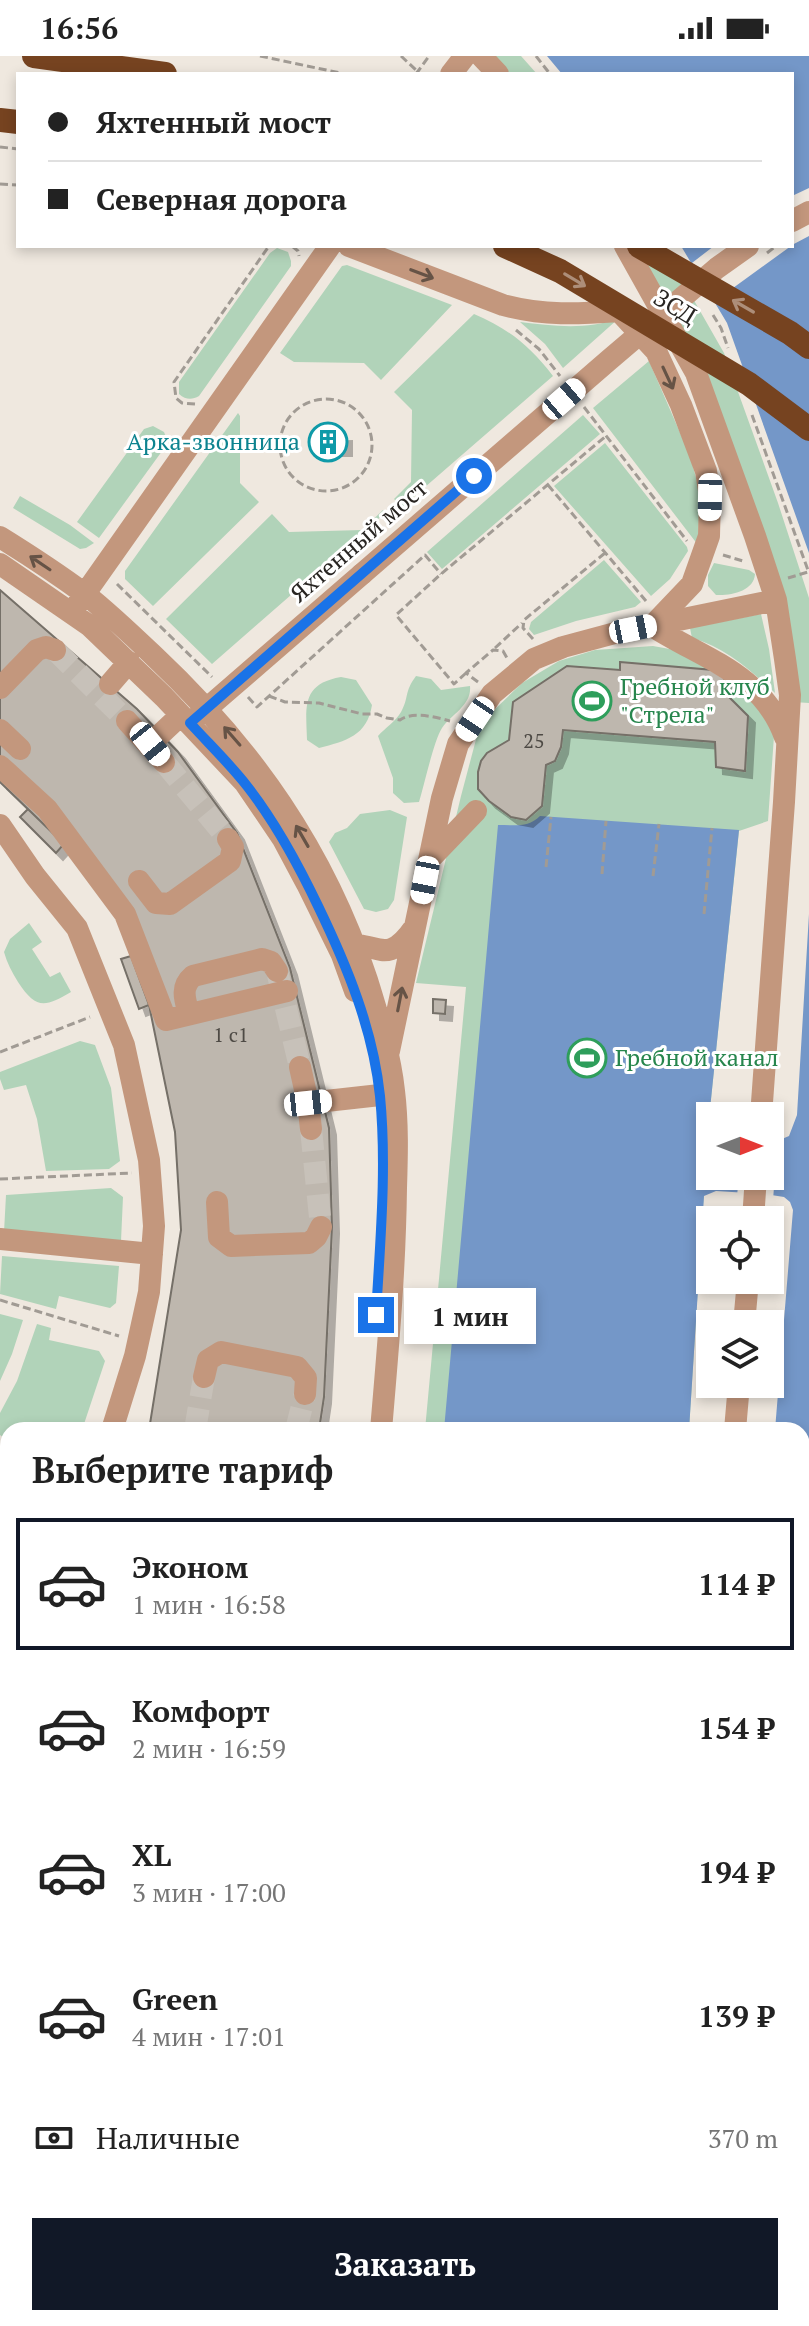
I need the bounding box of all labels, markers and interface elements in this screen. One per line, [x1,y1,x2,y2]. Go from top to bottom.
text: 16:56 [40,8,118,48]
text: Яхтенный мост [96,102,331,142]
text: Северная дорога [96,179,347,219]
one-way arrow [409,268,434,282]
one-way arrow [563,272,586,288]
street label: ЗСД [648,281,703,332]
one-way arrow [732,298,755,314]
one-way arrow [661,366,676,390]
car [538,374,590,424]
building icon: Арка-звонница [307,421,349,463]
place label: Арка-звонница [126,425,300,457]
route start [456,458,492,494]
street label: Яхтенный мост [283,471,434,609]
car [698,473,722,521]
one-way arrow [29,554,51,571]
car [607,613,659,645]
place label: Гребной клуб "Стрела" [620,670,770,730]
sports icon: Гребной клуб "Стрела" [571,680,613,722]
car [452,692,498,746]
car [126,718,174,770]
one-way arrow [223,727,241,747]
house number: 25 [523,727,545,754]
one-way arrow [294,825,310,848]
car [409,854,441,906]
one-way arrow [393,986,408,1012]
house number: 1 с1 [213,1021,249,1048]
sports icon: Гребной канал [566,1037,608,1079]
place label: Гребной канал [615,1041,779,1073]
car [283,1089,333,1117]
north arrow [696,1102,784,1190]
map controls [696,1102,784,1398]
button: locate [696,1206,784,1294]
callout: 1 мин [404,1287,536,1343]
route end [358,1297,394,1333]
text: 1 мин [431,1299,509,1333]
button: layers [696,1310,784,1398]
text: Выберите тариф [32,1446,333,1493]
text: Эконом [132,1547,248,1587]
icon: car [36,1548,108,1620]
text: 114 ₽ [698,1564,774,1604]
text: 1 мин · 16:58 [132,1587,286,1621]
text: Комфорт [132,1691,270,1731]
icon: car [36,1692,108,1764]
text: 154 ₽ [698,1708,774,1748]
text: 2 мин · 16:59 [132,1731,286,1765]
text: XL [132,1835,171,1875]
icon: car [36,1836,108,1908]
text: 194 ₽ [698,1852,774,1892]
text: 3 мин · 17:00 [132,1875,286,1909]
text: Green [132,1979,218,2019]
icon: car [36,1980,108,2052]
text: 139 ₽ [698,1996,774,2036]
text: 4 мин · 17:01 [132,2019,286,2053]
icon: cash [32,2116,76,2160]
text: Наличные [96,2118,240,2158]
text: 370 m [708,2121,778,2155]
button: Заказать [32,2218,778,2310]

